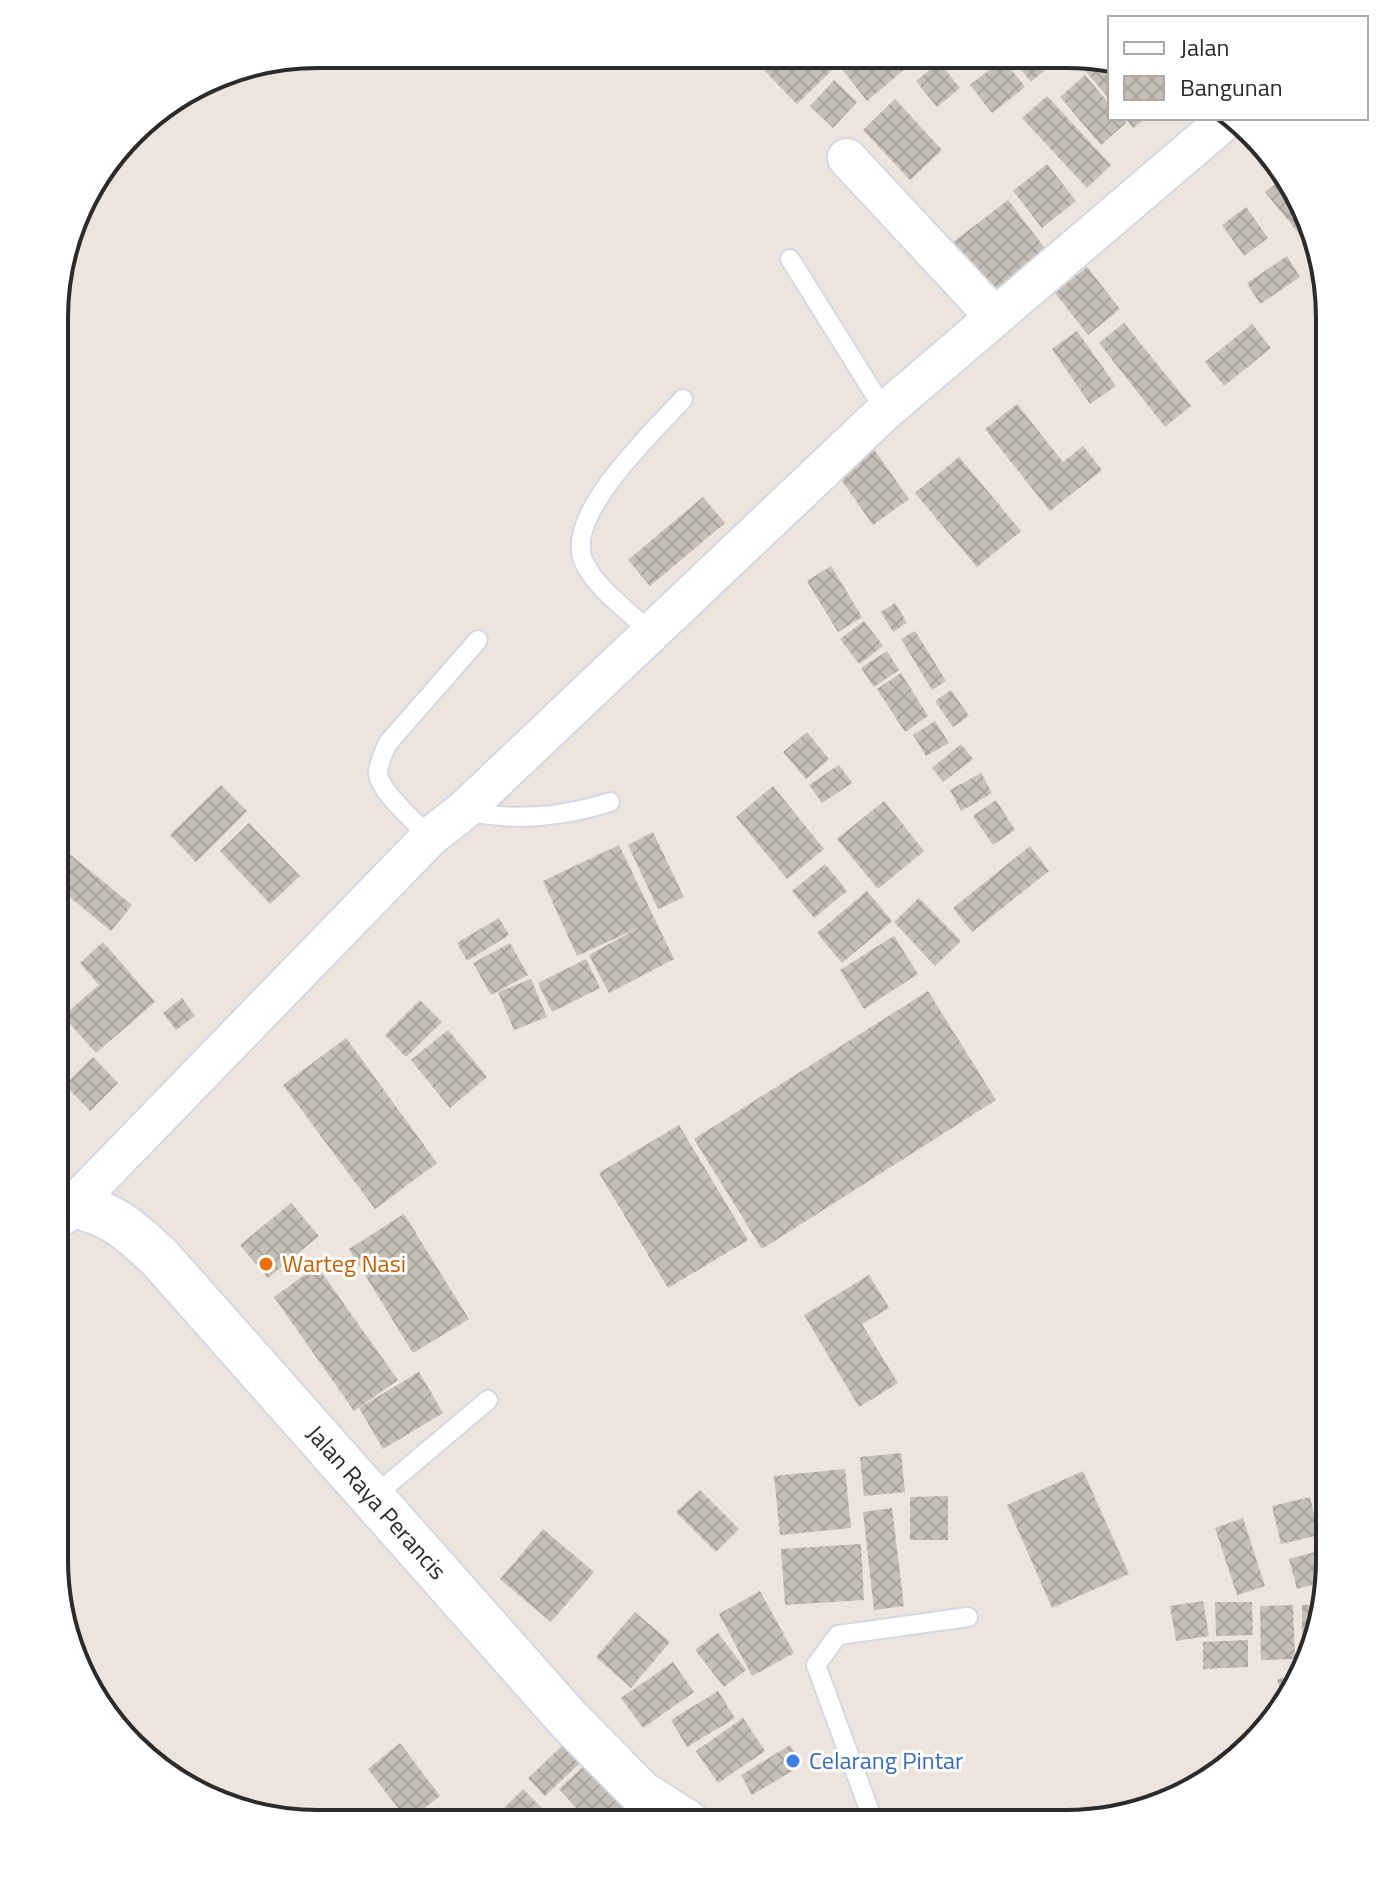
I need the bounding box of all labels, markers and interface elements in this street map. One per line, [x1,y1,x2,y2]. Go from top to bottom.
legend [1108,16,1368,120]
text: Jalan [1180,29,1229,65]
text: Bangunan [1180,69,1283,105]
place label: Warteg Nasi [282,1245,406,1281]
marker: Warteg Nasi [257,1255,275,1273]
street label: Jalan Raya Perancis [299,1416,456,1587]
place label: Celarang Pintar [809,1742,963,1778]
marker: Celarang Pintar [784,1752,802,1770]

